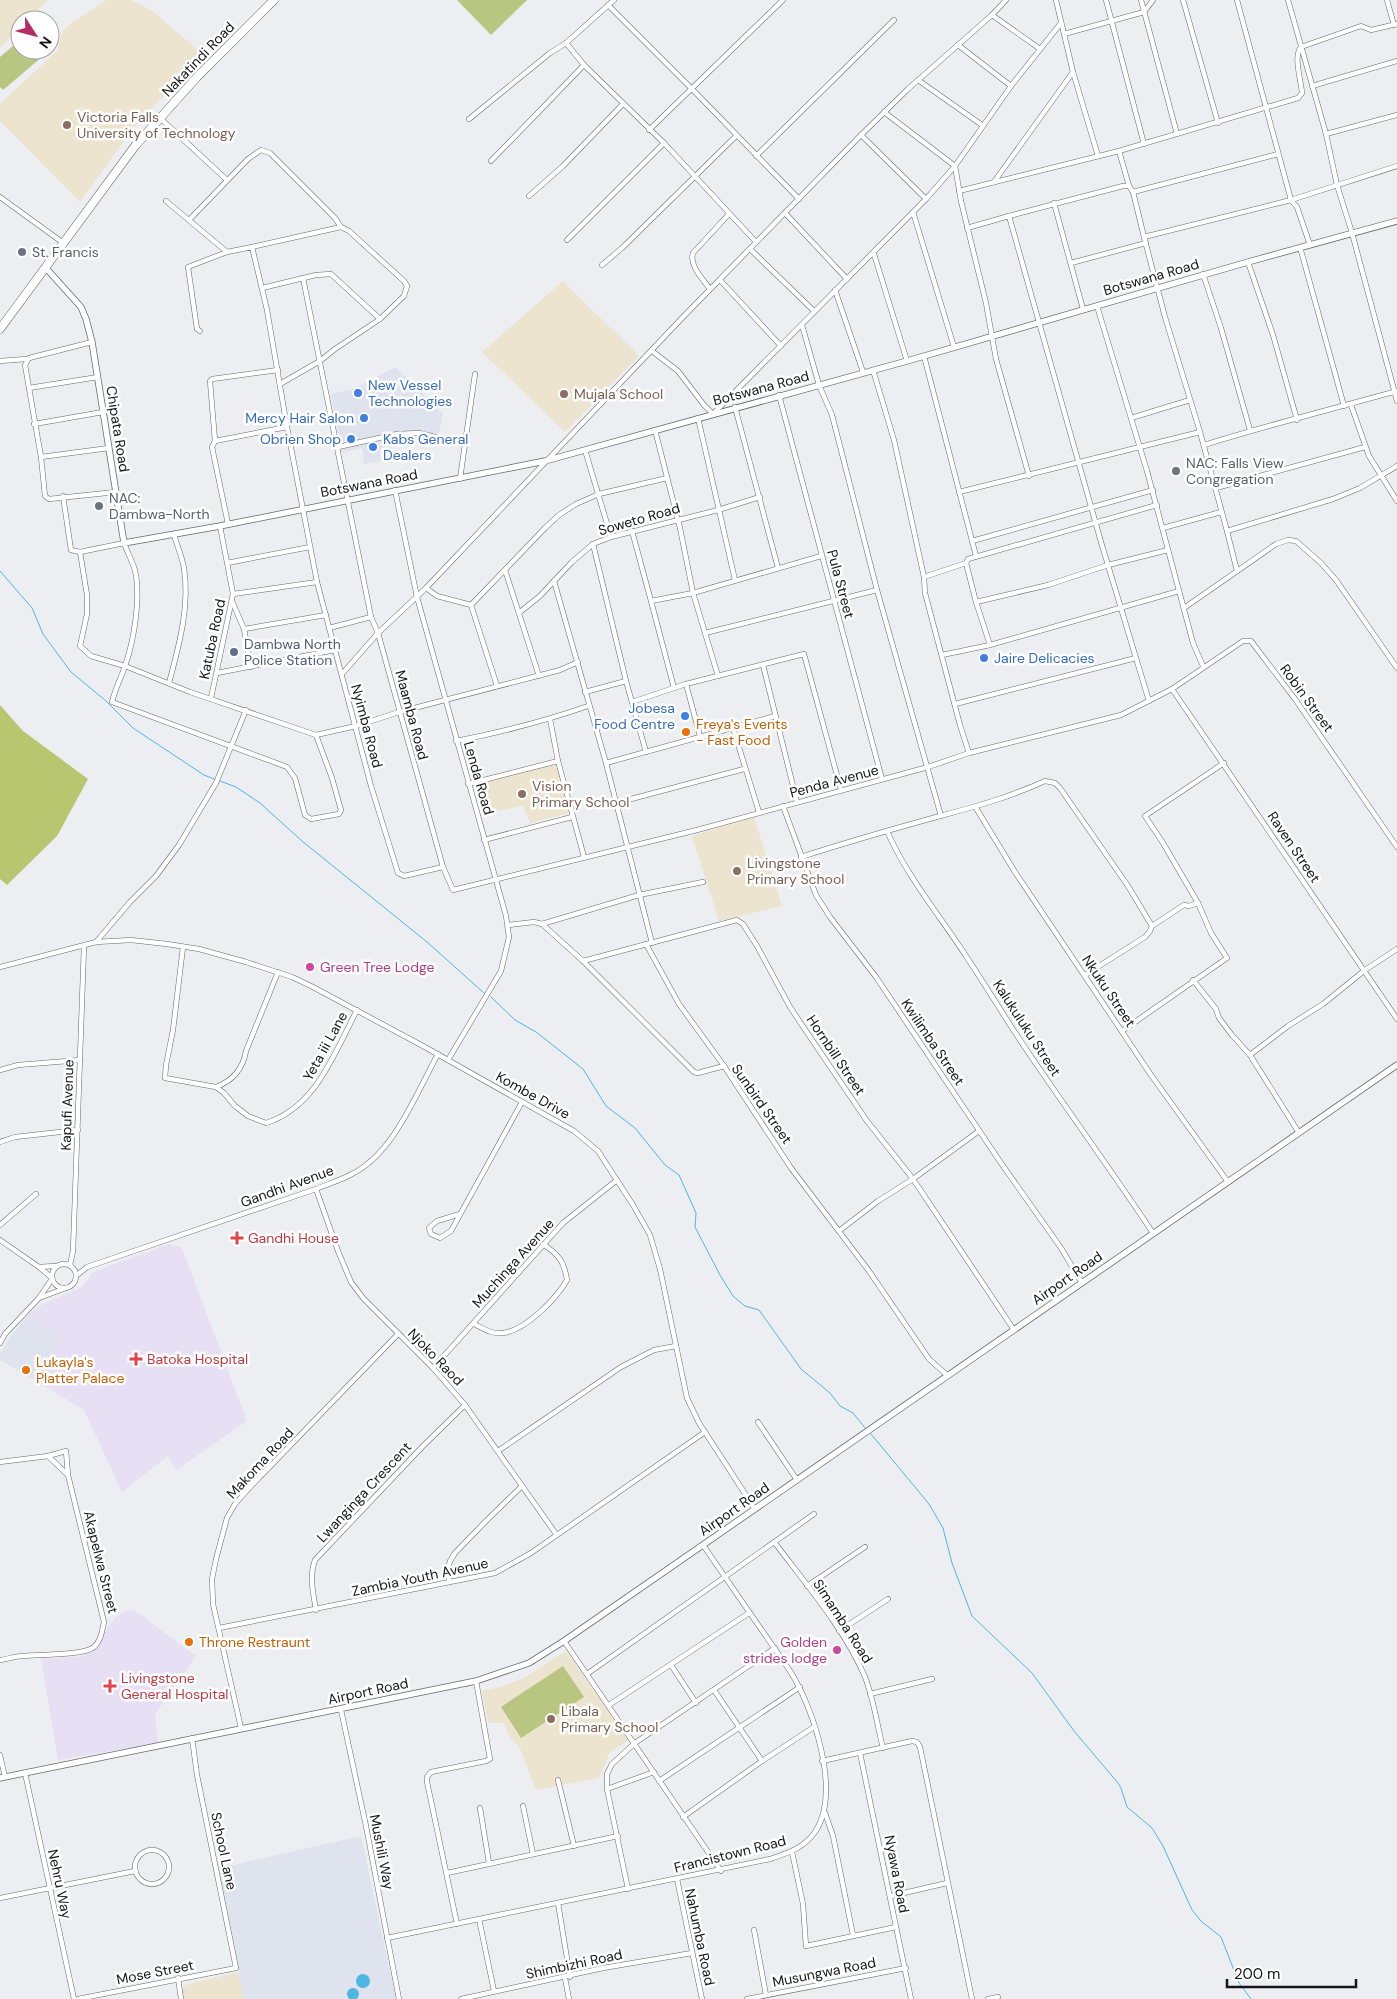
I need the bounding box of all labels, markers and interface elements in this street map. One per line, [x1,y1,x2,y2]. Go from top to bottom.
north arrow [10,10,60,60]
street label: Nakatindi Road [158,18,238,100]
text: N [35,33,56,52]
place label: Victoria Falls University of Technology [77,108,236,142]
marker: Victoria Falls University of Technology [61,119,73,131]
place label: St. Francis [32,243,99,261]
marker: St. Francis [16,246,28,258]
street label: Botswana Road [1101,255,1201,299]
street label: Botswana Road [711,367,811,409]
place label: New Vessel Technologies [368,376,452,410]
street label: Chipata Road [102,385,134,473]
place label: Mujala School [574,385,663,403]
marker: New Vessel Technologies [352,387,364,399]
marker: Mujala School [558,388,570,400]
place label: Mercy Hair Salon [245,409,354,427]
marker: Mercy Hair Salon [358,412,370,424]
place label: Obrien Shop [260,430,341,448]
place label: Kabs General Dealers [383,430,468,464]
marker: Obrien Shop [345,433,357,445]
marker: Kabs General Dealers [367,441,379,453]
place label: NAC: Falls View Congregation [1186,454,1284,488]
street label: Botswana Road [319,465,419,501]
marker: NAC: Falls View Congregation [1170,465,1182,477]
place label: NAC: Dambwa-North [109,489,210,523]
street label: Soweto Road [596,499,682,539]
marker: NAC: Dambwa-North [93,500,105,512]
street label: Pula Street [823,548,859,620]
street label: Katuba Road [195,597,229,681]
place label: Dambwa North Police Station [244,635,341,669]
marker: Dambwa North Police Station [228,646,240,658]
place label: Jaire Delicacies [994,649,1095,667]
marker: Jaire Delicacies [978,652,990,664]
street label: Robin Street [1276,660,1338,736]
street label: Maamba Road [391,668,433,762]
street label: Nyimba Road [347,682,387,770]
place label: Jobesa Food Centre [594,699,675,733]
marker: Jobesa Food Centre [679,710,691,722]
place label: Freya's Events - Fast Food [696,715,787,749]
marker: Freya's Events - Fast Food [680,726,692,738]
street label: Lenda Road [460,739,498,817]
street label: Penda Avenue [788,760,881,802]
place label: Vision Primary School [532,777,629,811]
marker: Vision Primary School [516,788,528,800]
street label: Raven Street [1264,808,1324,886]
place label: Livingstone Primary School [747,854,844,888]
marker: Livingstone Primary School [731,865,743,877]
street label: Nkuku Street [1078,951,1140,1031]
place label: Green Tree Lodge [320,958,434,976]
marker: Green Tree Lodge [304,961,316,973]
street label: Kalukuluku Street [989,976,1065,1080]
street label: Kwilimba Street [897,995,969,1089]
street label: Yeta iii Lane [299,1008,351,1084]
street label: Hornbill Street [803,1011,869,1099]
street label: Kapufi Avenue [56,1059,78,1151]
street label: Sunbird Street [728,1061,796,1147]
street label: Kombe Drive [493,1067,573,1123]
street label: Gandhi Avenue [238,1161,336,1211]
street label: Muchinga Avenue [468,1215,558,1311]
place label: Gandhi House [248,1229,339,1247]
marker: Gandhi House [230,1231,244,1245]
street label: Airport Road [1028,1247,1106,1309]
street label: Njoko Raod [404,1325,468,1389]
place label: Batoka Hospital [147,1350,248,1368]
marker: Batoka Hospital [129,1352,143,1366]
place label: Lukayla's Platter Palace [36,1353,124,1387]
marker: Lukayla's Platter Palace [20,1364,32,1376]
street label: Makoma Road [223,1424,297,1502]
street label: Lwanginga Crescent [313,1438,415,1546]
street label: Airport Road [695,1478,773,1540]
street label: Akapelwa Street [80,1509,122,1615]
street label: Zambia Youth Avenue [350,1554,490,1600]
street label: Simamba Road [809,1576,877,1666]
place label: Throne Restraunt [199,1633,310,1651]
place label: Golden strides lodge [743,1633,827,1667]
marker: Throne Restraunt [183,1636,195,1648]
marker: Golden strides lodge [831,1644,843,1656]
place label: Livingstone General Hospital [121,1669,228,1703]
street label: Airport Road [326,1674,410,1708]
marker: Livingstone General Hospital [103,1679,117,1693]
place label: Libala Primary School [561,1702,658,1736]
marker: Libala Primary School [545,1713,557,1725]
street label: School Lane [207,1811,241,1891]
street label: Mushili Way [366,1813,398,1891]
street label: Francistown Road [672,1831,788,1877]
street label: Nyawa Road [881,1834,913,1914]
street label: Nehru Way [44,1848,76,1921]
street label: Nahumba Road [681,1887,719,1987]
street label: Shimbizhi Road [524,1945,624,1983]
street label: Musungwa Road [771,1953,877,1991]
street label: Mose Street [115,1956,195,1988]
scale bar [1227,1956,1356,1988]
text: 200 m [1234,1964,1280,1984]

